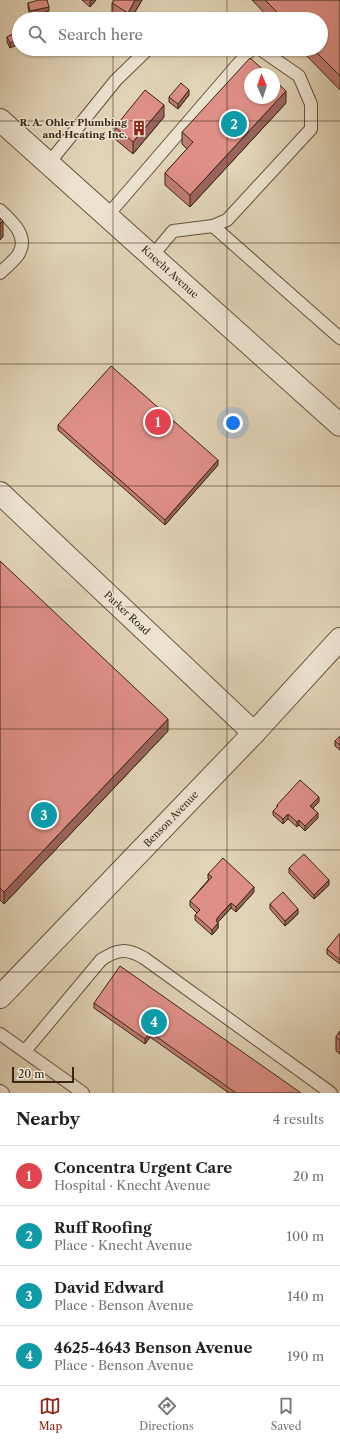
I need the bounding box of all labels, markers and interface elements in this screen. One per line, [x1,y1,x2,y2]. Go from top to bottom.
search box [12,12,328,56]
icon: search [26,23,48,45]
text: Search here [58,25,143,44]
north arrow [244,68,280,104]
pin: 2 [221,109,247,139]
place label: R. A. Ohler Plumbing and Heating Inc. [19,116,127,141]
building icon: R. A. Ohler Plumbing and Heating Inc. [130,119,148,137]
street label: Knecht Avenue [139,243,202,301]
pin: 1 [145,407,171,437]
your location [223,413,243,433]
street label: Parker Road [101,588,153,638]
street label: Benson Avenue [141,788,201,850]
pin: 3 [31,800,57,830]
pin: 4 [141,1007,167,1037]
scale bar [12,1065,74,1084]
text: 20 m [18,1067,44,1081]
text: Nearby [16,1109,80,1129]
text: 4 results [273,1111,324,1127]
text: Concentra Urgent Care [54,1158,232,1177]
text: 1 [26,1168,32,1184]
text: 20 m [293,1168,324,1184]
text: Hospital · Knecht Avenue [54,1177,211,1193]
text: Ruff Roofing [54,1218,152,1237]
text: 2 [25,1228,33,1244]
text: 100 m [286,1228,324,1244]
text: Place · Knecht Avenue [54,1237,192,1253]
text: David Edward [54,1278,164,1297]
text: 3 [25,1288,33,1304]
text: 140 m [287,1288,324,1304]
text: Place · Benson Avenue [54,1297,193,1313]
text: 4625-4643 Benson Avenue [54,1338,252,1357]
text: 4 [25,1348,33,1364]
text: 190 m [287,1348,324,1364]
text: Place · Benson Avenue [54,1357,193,1373]
tab: Map [39,1395,62,1433]
tab: Directions [139,1395,194,1433]
tab: Saved [271,1395,301,1433]

